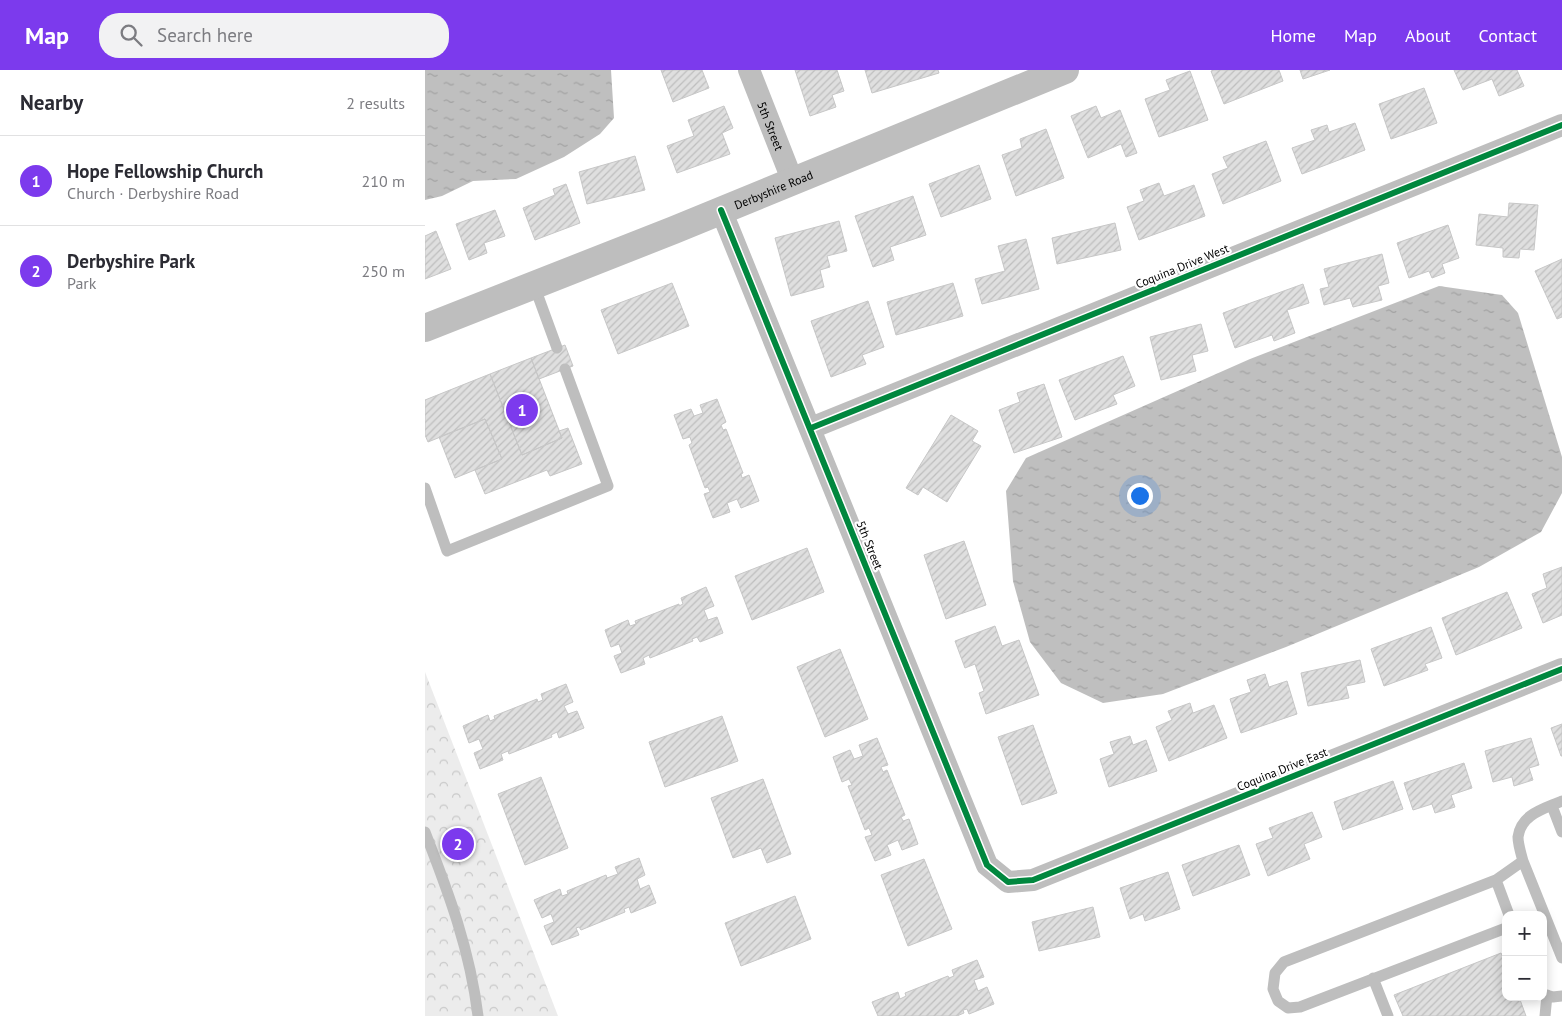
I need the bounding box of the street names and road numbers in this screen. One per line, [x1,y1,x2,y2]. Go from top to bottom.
street label: 5th Street [755,99,787,152]
street label: Derbyshire Road [732,167,815,212]
street label: Coquina Drive West [1133,240,1231,292]
street label: 5th Street [853,519,887,571]
street label: Coquina Drive East [1235,744,1329,794]

